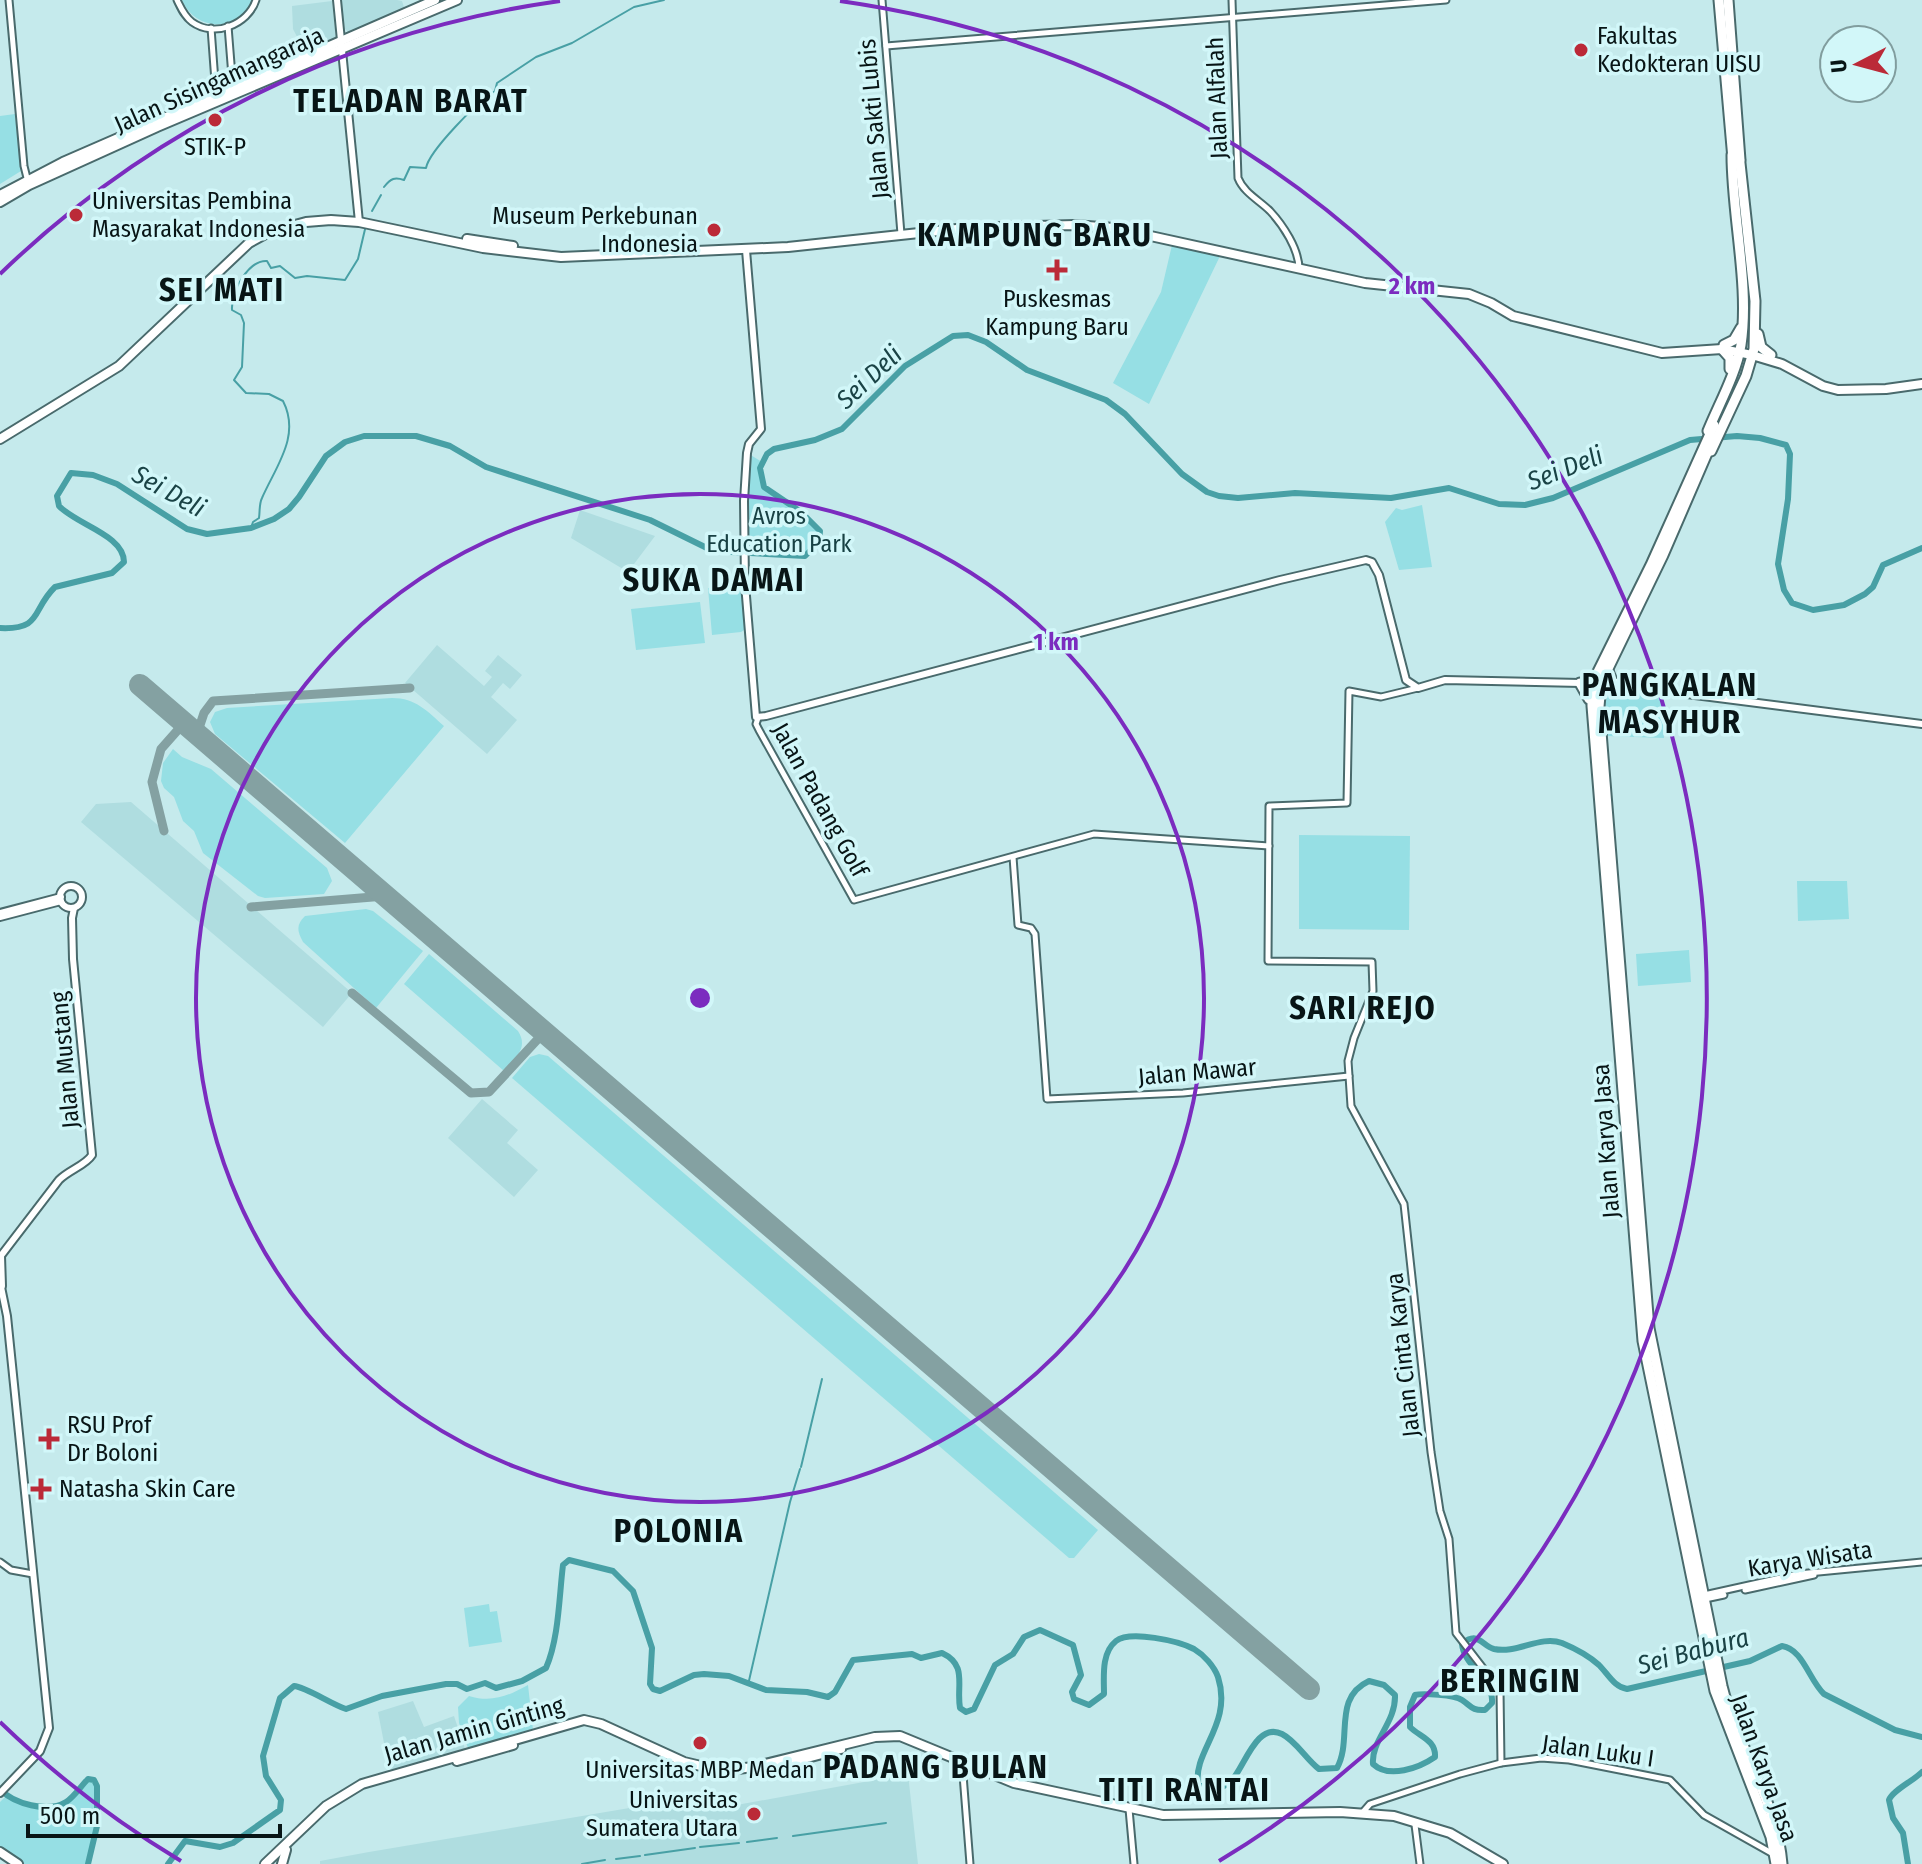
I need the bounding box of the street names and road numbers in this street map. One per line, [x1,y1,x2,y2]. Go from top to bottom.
street label: Jalan Sisingamangaraja [110,21,328,139]
street label: Jalan Alfalah [1201,36,1233,160]
street label: Jalan Sakti Lubis [853,38,895,200]
street label: Jalan Padang Golf [766,718,875,883]
street label: Jalan Mustang [45,990,85,1130]
street label: Jalan Mawar [1137,1053,1258,1091]
street label: Jalan Karya Jasa [1587,1063,1625,1219]
street label: Jalan Cinta Karya [1380,1271,1426,1439]
street label: Karya Wisata [1746,1535,1874,1583]
street label: Jalan Karya Jasa [1724,1690,1804,1846]
street label: Jalan Jamin Ginting [381,1691,568,1769]
street label: Jalan Luku I [1540,1729,1656,1773]

